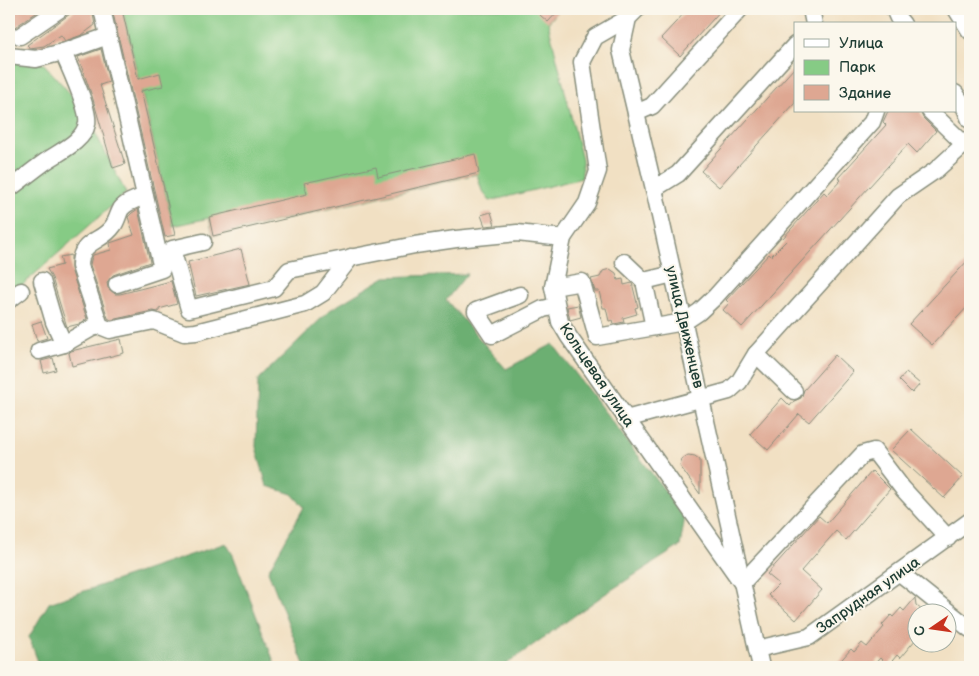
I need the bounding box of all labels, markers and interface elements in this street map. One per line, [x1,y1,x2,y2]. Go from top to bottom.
legend [794,22,956,112]
text: Улица [839,34,884,53]
text: Парк [839,58,876,77]
text: Здание [839,84,891,103]
street label: улица Движенцев [661,264,708,390]
street label: Кольцевая улица [555,320,638,431]
street label: Запрудная улица [813,553,924,638]
north arrow [906,604,956,654]
text: С [910,624,929,637]

